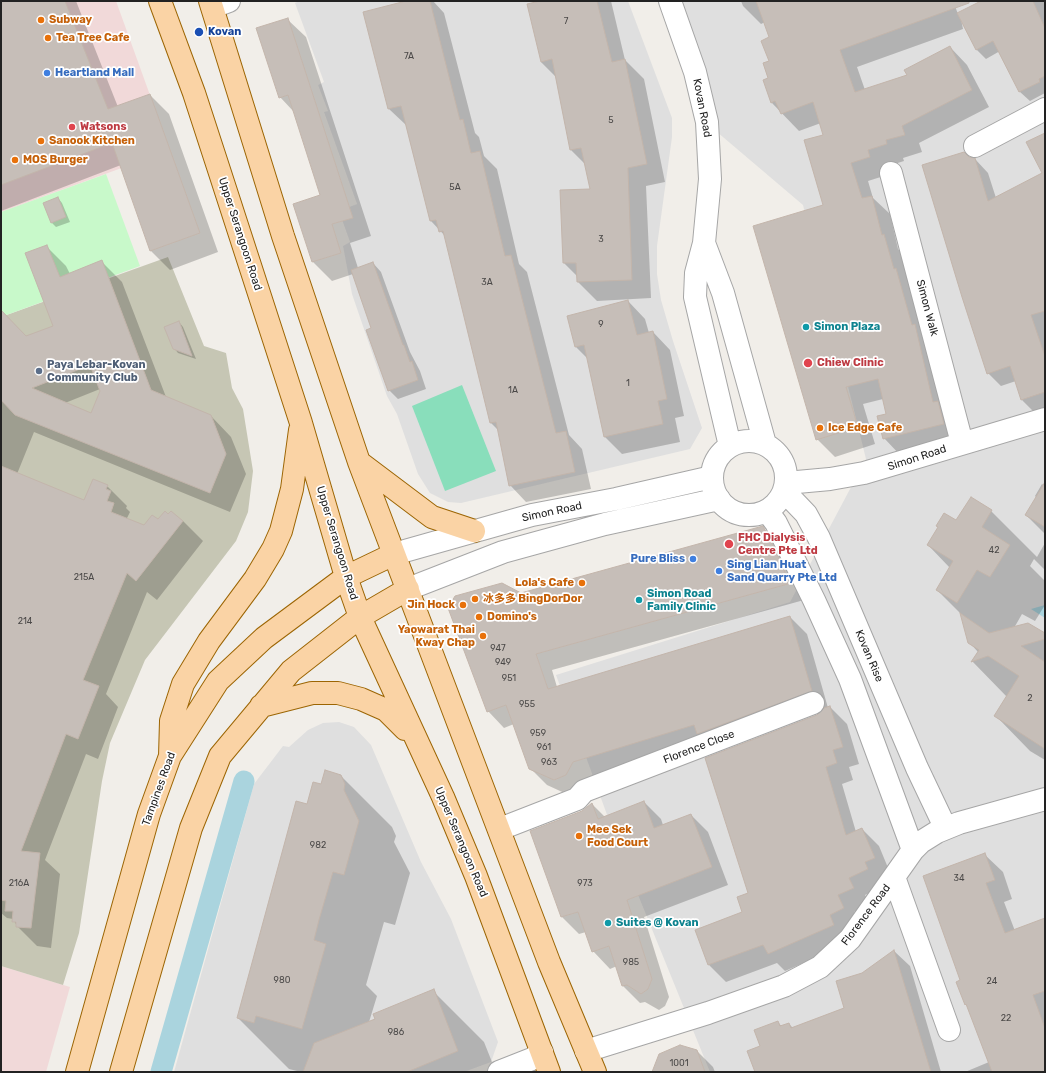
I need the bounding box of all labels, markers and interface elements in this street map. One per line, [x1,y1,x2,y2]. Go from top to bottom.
place label: Subway [49,13,92,27]
marker: Subway [36,15,46,25]
house number: 7 [564,16,568,26]
place label: Kovan [208,25,241,39]
marker: Kovan [193,26,205,38]
place label: Tea Tree Cafe [56,31,130,45]
marker: Tea Tree Cafe [43,33,53,43]
house number: 7A [404,51,414,61]
place label: Heartland Mall [55,66,134,80]
marker: Heartland Mall [42,68,52,78]
street label: Kovan Road [690,77,714,139]
house number: 5 [608,115,614,125]
place label: Watsons [80,120,126,134]
marker: Watsons [67,122,77,132]
place label: Sanook Kitchen [49,134,135,148]
marker: Sanook Kitchen [36,136,46,146]
place label: MOS Burger [23,153,88,167]
marker: MOS Burger [10,155,20,165]
street label: Upper Serangoon Road [215,176,265,292]
house number: 5A [449,182,461,192]
house number: 3 [598,234,604,244]
house number: 3A [481,277,493,287]
street label: Simon Walk [913,278,941,338]
house number: 9 [598,319,604,329]
place label: Simon Plaza [814,320,880,334]
marker: Simon Plaza [801,322,811,332]
place label: Chiew Clinic [817,356,884,370]
marker: Chiew Clinic [802,357,814,369]
place label: Paya Lebar-Kovan Community Club [47,358,146,384]
marker: Paya Lebar-Kovan Community Club [34,366,44,376]
house number: 1 [626,378,630,388]
house number: 1A [508,385,518,395]
place label: Ice Edge Cafe [828,421,902,435]
marker: Ice Edge Cafe [815,423,825,433]
street label: Simon Road [886,442,948,474]
street label: Upper Serangoon Road [313,484,361,602]
street label: Simon Road [521,499,583,525]
place label: FHC Dialysis Centre Pte Ltd [738,531,818,557]
marker: FHC Dialysis Centre Pte Ltd [723,538,735,550]
house number: 42 [989,545,999,555]
place label: Pure Bliss [630,552,685,566]
marker: Pure Bliss [688,554,698,564]
place label: Sing Lian Huat Sand Quarry Pte Ltd [727,558,837,584]
marker: Sing Lian Huat Sand Quarry Pte Ltd [714,566,724,576]
house number: 215A [74,572,94,582]
place label: Lola's Cafe [515,576,574,590]
marker: Lola's Cafe [577,578,587,588]
place label: Simon Road Family Clinic [647,587,716,613]
place label: 冰多多 BingDorDor [483,592,582,606]
marker: 冰多多 BingDorDor [470,594,480,604]
marker: Simon Road Family Clinic [634,595,644,605]
place label: Jin Hock [407,598,455,612]
marker: Jin Hock [458,600,468,610]
place label: Domino's [487,610,537,624]
marker: Domino's [474,612,484,622]
house number: 214 [18,616,32,626]
place label: Yaowarat Thai Kway Chap [398,623,475,649]
street label: Kovan Rise [852,628,886,684]
marker: Yaowarat Thai Kway Chap [478,631,488,641]
house number: 947 [490,643,506,653]
house number: 949 [495,657,511,667]
house number: 951 [502,673,516,683]
house number: 2 [1027,693,1033,703]
house number: 955 [519,699,535,709]
street label: Florence Close [661,727,737,767]
house number: 959 [530,728,546,738]
house number: 961 [537,742,551,752]
street label: Tampines Road [140,750,178,828]
house number: 963 [541,757,557,767]
street label: Upper Serangoon Road [432,785,490,899]
place label: Mee Sek Food Court [587,823,648,849]
marker: Mee Sek Food Court [574,831,584,841]
house number: 982 [310,840,326,850]
house number: 34 [954,873,964,883]
house number: 216A [9,878,29,888]
house number: 973 [577,878,593,888]
street label: Florence Road [839,882,893,948]
place label: Suites @ Kovan [616,916,699,930]
marker: Suites @ Kovan [603,918,613,928]
house number: 985 [623,957,639,967]
house number: 980 [274,975,290,985]
house number: 24 [987,976,997,986]
house number: 22 [1001,1013,1011,1023]
house number: 986 [388,1027,404,1037]
house number: 1001 [669,1058,689,1068]

